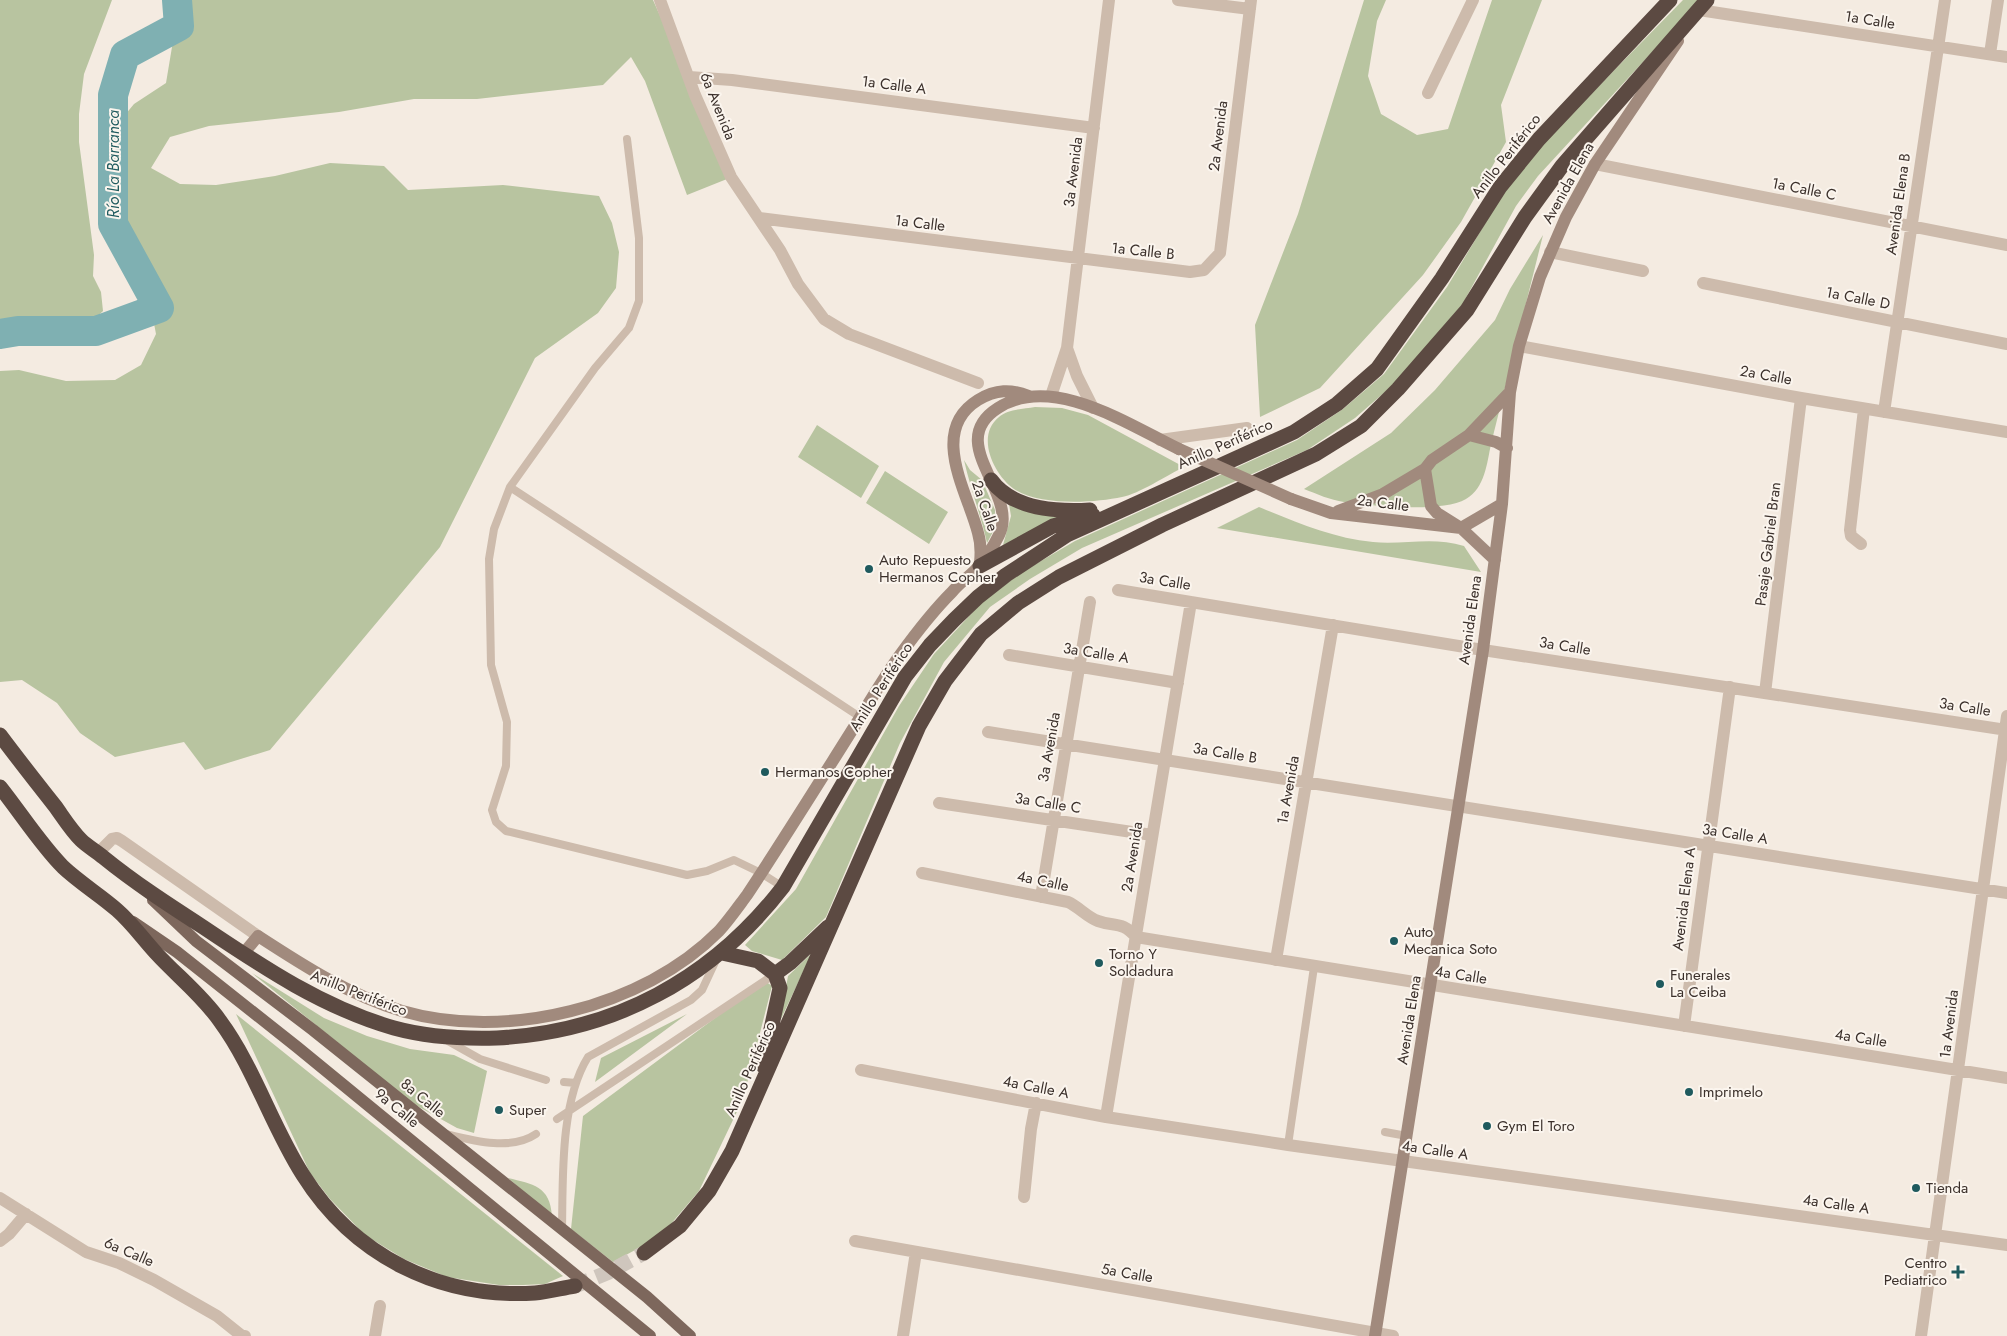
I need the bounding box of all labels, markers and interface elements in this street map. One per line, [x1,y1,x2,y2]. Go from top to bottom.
street label: 1a Calle [1843,5,1897,35]
street label: 6a Avenida [694,69,742,143]
street label: 1a Calle A [860,70,928,100]
street label: 2a Avenida [1203,99,1233,173]
street label: Anillo Periférico [1466,109,1546,203]
water label: Río La Barranca [102,110,125,218]
street label: 3a Avenida [1058,136,1088,208]
street label: Avenida Elena [1537,138,1599,228]
street label: Avenida Elena B [1880,152,1916,256]
street label: 1a Calle C [1770,172,1838,206]
street label: 1a Calle [894,209,947,237]
street label: 1a Calle B [1110,237,1176,265]
street label: 1a Calle D [1824,281,1892,315]
street label: 2a Calle [1738,360,1794,390]
street label: Anillo Periférico [1174,413,1276,475]
street label: 2a Calle [966,478,1004,535]
street label: Pasaje Gabriel Bran [1749,481,1787,607]
street label: 2a Calle [1356,489,1411,517]
place label: Auto Repuesto Hermanos Copher [879,549,997,588]
marker: Auto Repuesto Hermanos Copher [863,563,875,575]
street label: 3a Calle [1138,566,1193,596]
street label: Avenida Elena [1453,574,1487,666]
street label: 3a Calle [1538,631,1593,661]
street label: 3a Calle A [1061,637,1131,669]
street label: Anillo Periférico [844,638,918,736]
street label: 3a Calle [1938,692,1993,722]
street label: 3a Avenida [1032,710,1066,784]
street label: 3a Calle B [1191,737,1259,769]
street label: 1a Avenida [1271,754,1305,826]
place label: Hermanos Copher [775,761,893,783]
marker: Hermanos Copher [759,766,771,778]
street label: 3a Calle C [1013,787,1083,819]
street label: 3a Calle A [1700,818,1770,850]
street label: 2a Avenida [1116,820,1148,894]
street label: Avenida Elena A [1667,846,1701,952]
street label: 4a Calle [1015,865,1071,897]
place label: Auto Mecanica Soto [1404,921,1497,960]
marker: Auto Mecanica Soto [1388,935,1400,947]
place label: Torno Y Soldadura [1109,943,1173,982]
marker: Torno Y Soldadura [1093,957,1105,969]
street label: 4a Calle [1433,960,1489,990]
street label: Anillo Periférico [307,964,411,1022]
place label: Funerales La Ceiba [1670,964,1730,1003]
street label: Avenida Elena [1391,974,1427,1066]
marker: Funerales La Ceiba [1654,978,1666,990]
street label: 1a Avenida [1934,988,1964,1060]
street label: Anillo Periférico [719,1018,781,1120]
street label: 4a Calle [1833,1023,1889,1053]
street label: 4a Calle A [1001,1070,1071,1104]
street label: 8a Calle [396,1073,450,1123]
place label: Imprimelo [1699,1081,1763,1103]
street label: 9a Calle [370,1083,424,1133]
marker: Imprimelo [1683,1086,1695,1098]
place label: Super [509,1099,547,1121]
marker: Super [493,1104,505,1116]
place label: Gym El Toro [1497,1115,1575,1137]
marker: Gym El Toro [1481,1120,1493,1132]
street label: 4a Calle A [1400,1134,1470,1166]
place label: Tienda [1926,1177,1968,1199]
marker: Tienda [1910,1182,1922,1194]
street label: 4a Calle A [1801,1188,1871,1220]
street label: 6a Calle [101,1232,158,1272]
place label: Centro Pediatrico [1884,1252,1947,1291]
street label: 5a Calle [1099,1258,1155,1288]
marker: Centro Pediatrico [1951,1265,1965,1279]

